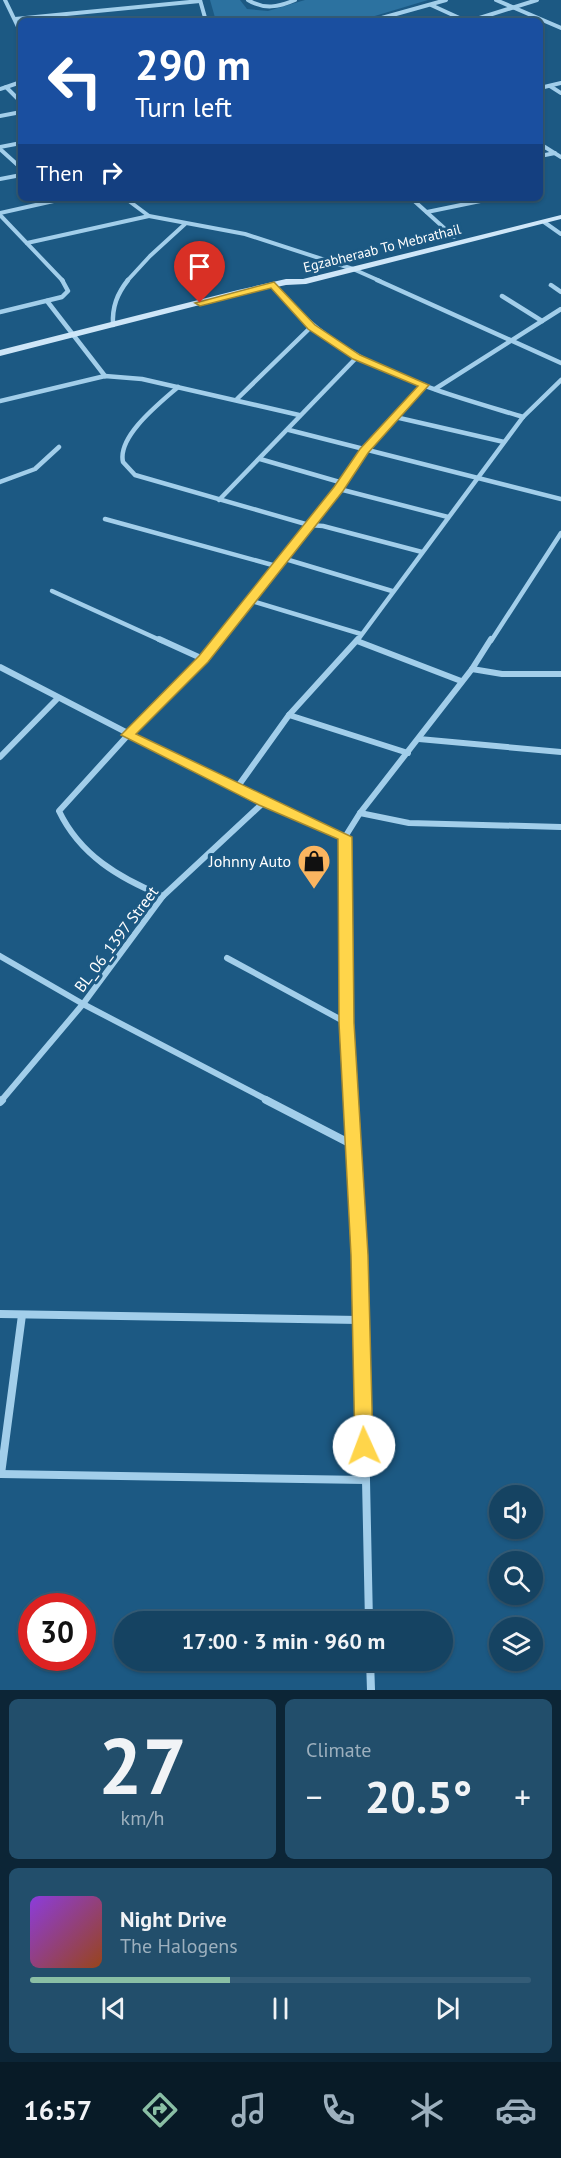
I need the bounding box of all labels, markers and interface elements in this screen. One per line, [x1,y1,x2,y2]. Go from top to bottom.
text: 290 m [135,37,251,92]
icon: left [36,42,114,120]
text: Turn left [135,90,232,124]
icon: right [95,156,128,189]
text: Then [36,159,83,187]
street label: Egzabheraab To Mebrathail [301,220,463,276]
pin [174,241,225,303]
icon: arrive [183,250,216,283]
shop icon: Johnny Auto [296,843,332,890]
place label: Johnny Auto [208,851,291,871]
street label: BL_06_1397 Street [70,882,163,996]
position arrow [332,1414,396,1478]
map controls [489,1485,543,1671]
button: sound [489,1485,543,1539]
button: search [489,1551,543,1605]
speed limit sign: 30 [18,1593,96,1671]
button: layers [489,1617,543,1671]
text: 17:00 · 3 min · 960 m [182,1627,385,1655]
text: 27 [98,1715,187,1816]
text: Climate [306,1737,372,1763]
text: 20.5° [365,1767,472,1825]
text: − [306,1775,323,1818]
text: + [514,1775,531,1818]
text: km/h [121,1805,164,1831]
text: Night Drive [120,1905,227,1933]
text: The Halogens [120,1933,238,1959]
icon: previous [97,1992,130,2025]
icon: pause [264,1992,297,2025]
icon: next [431,1992,464,2025]
icon: directions [139,2089,181,2131]
icon: music [228,2089,270,2131]
icon: phone [317,2089,359,2131]
icon: climate [406,2089,448,2131]
icon: car [495,2089,537,2131]
text: 16:57 [24,2093,92,2127]

